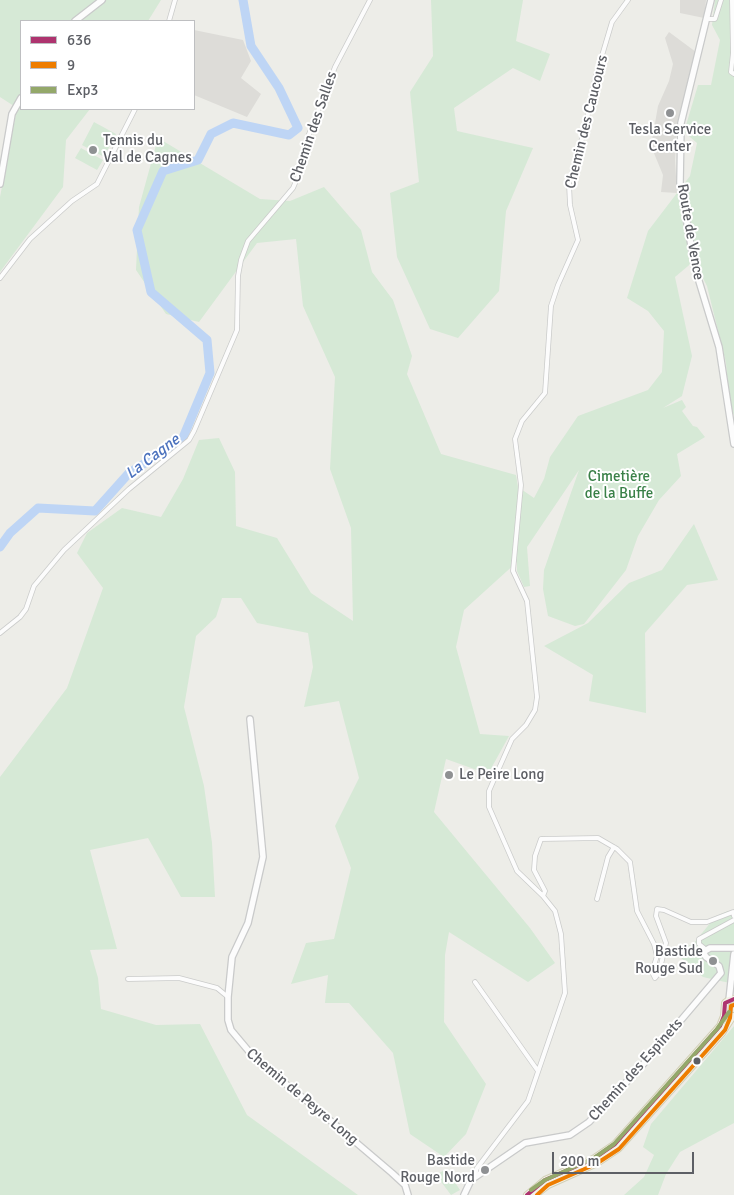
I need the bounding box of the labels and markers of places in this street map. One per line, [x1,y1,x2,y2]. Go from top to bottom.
marker: Tesla Service Center [664,107,676,119]
place label: Tesla Service Center [629,121,711,156]
place label: Tennis du Val de Cagnes [103,132,192,167]
marker: Tennis du Val de Cagnes [87,144,99,156]
place label: Le Peire Long [459,766,544,784]
marker: Le Peire Long [443,769,455,781]
place label: Bastide Rouge Sud [635,943,703,978]
marker: Bastide Rouge Sud [707,955,719,967]
unlabelled marker [692,1056,702,1066]
place label: Bastide Rouge Nord [400,1152,475,1187]
marker: Bastide Rouge Nord [479,1164,491,1176]

